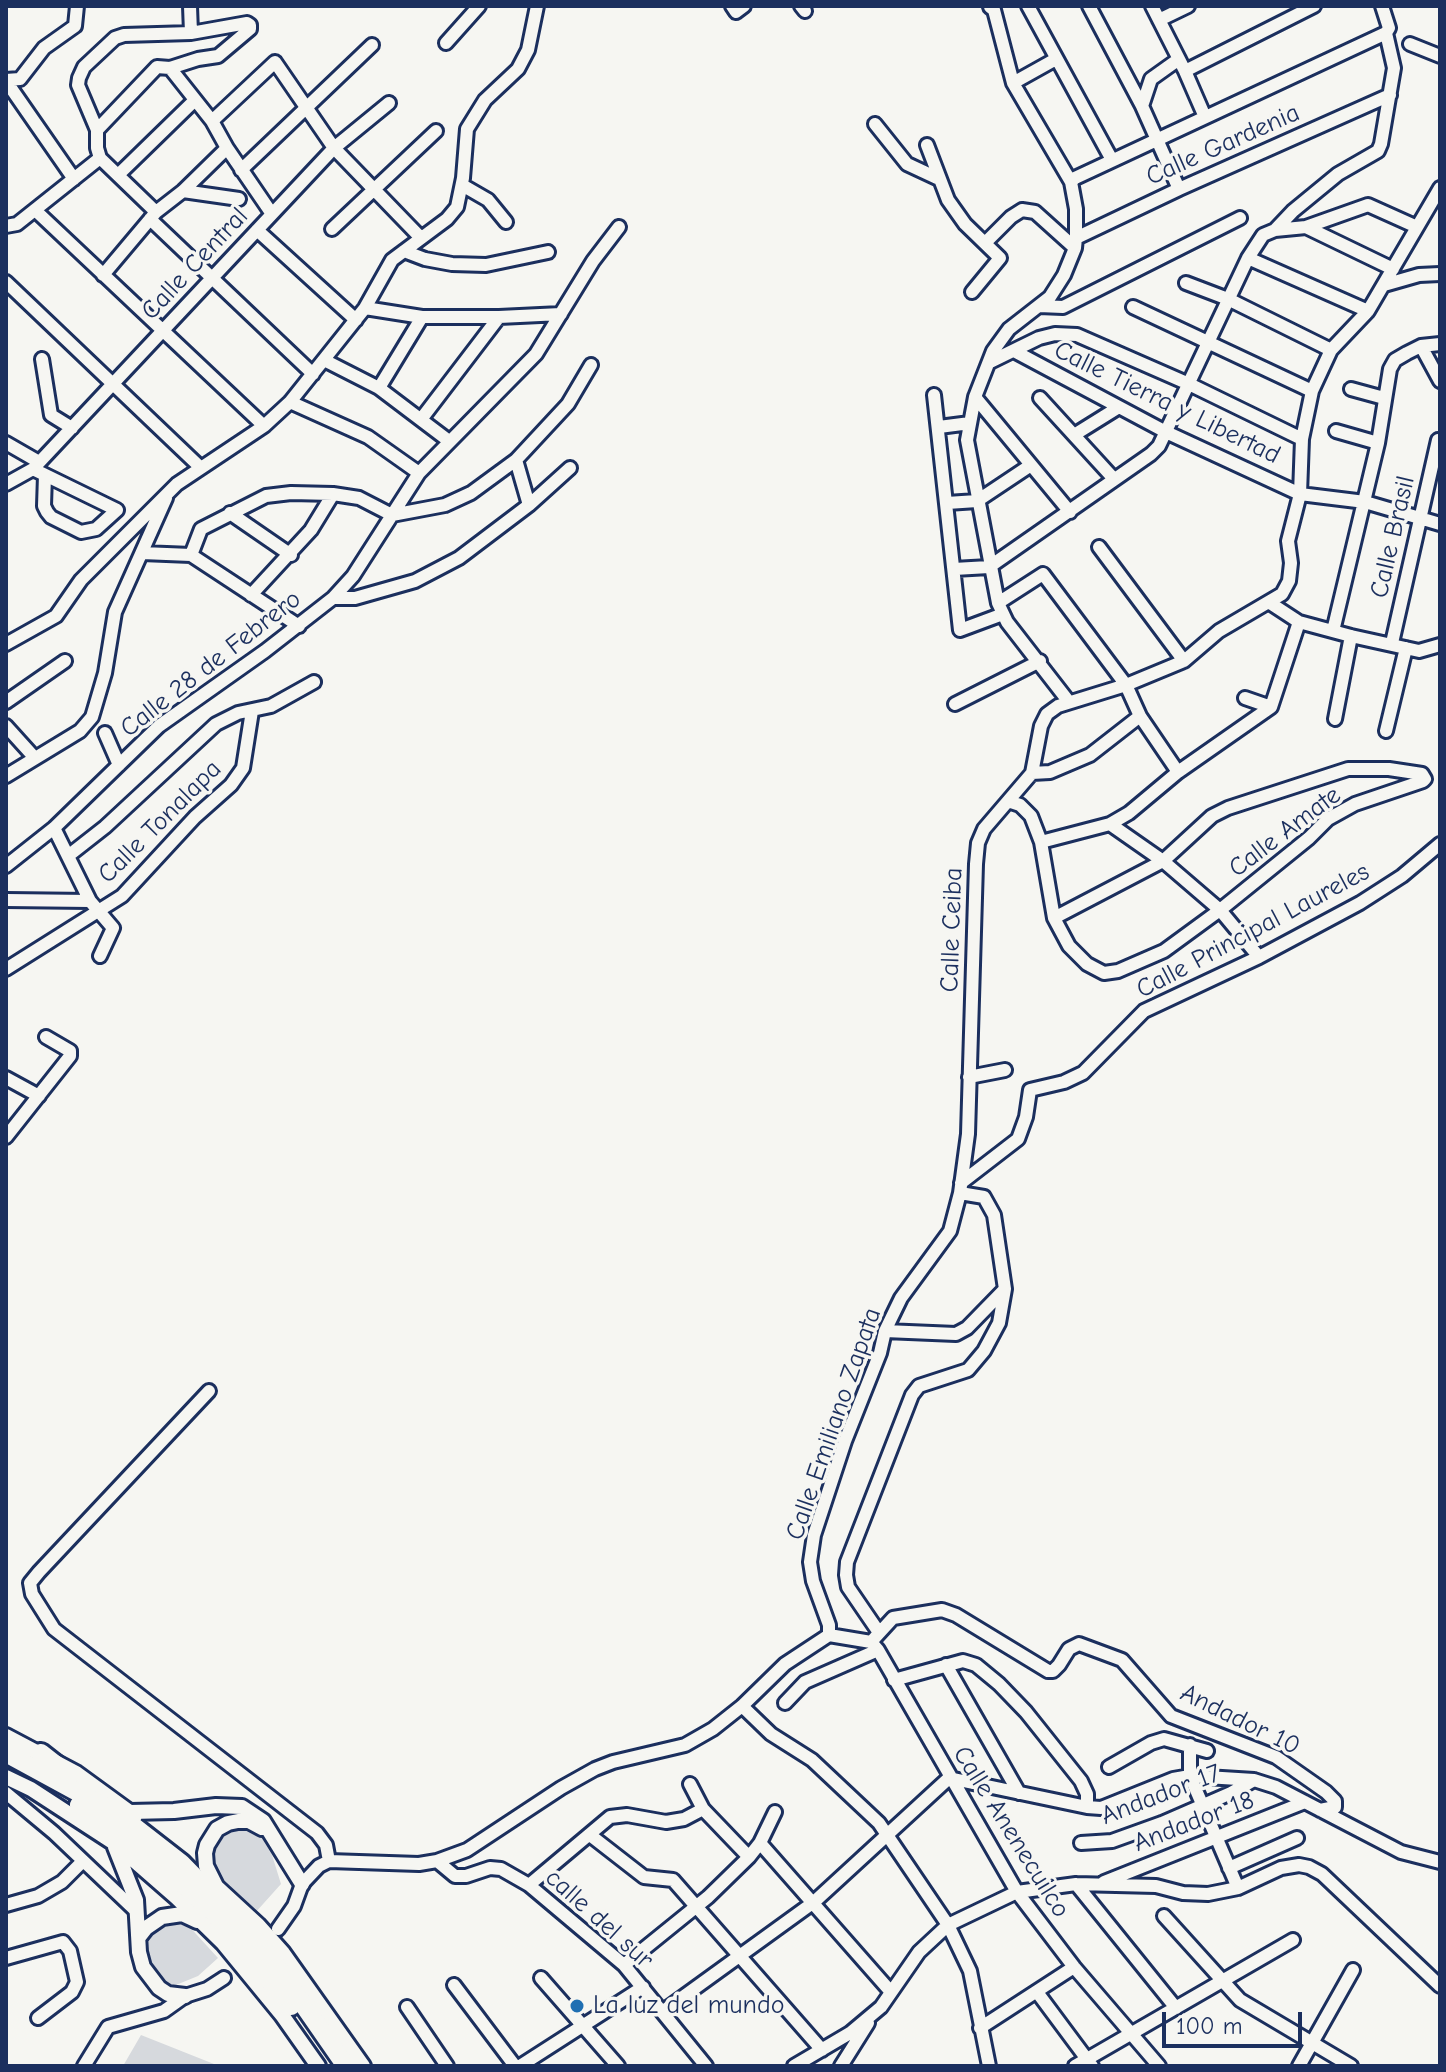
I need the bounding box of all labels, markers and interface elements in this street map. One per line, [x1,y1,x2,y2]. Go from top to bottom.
street label: Calle Gardenia [1141,97,1305,193]
street label: Calle Central [135,201,255,327]
street label: Calle Tierra y Libertad [1049,335,1285,471]
street label: Calle Brasil [1364,473,1422,601]
street label: Calle 28 de Febrero [114,584,308,744]
street label: Calle Tonalapa [92,754,228,890]
street label: Calle Amate [1223,780,1347,884]
street label: Calle Principal Laureles [1131,856,1375,1006]
street label: Calle Ceiba [934,867,970,993]
street label: Calle Emiliano Zapata [780,1304,888,1544]
street label: Andador 10 [1175,1678,1305,1762]
street label: Calle Anenecuilco [946,1741,1076,1923]
street label: Andador 17 [1097,1758,1225,1832]
street label: Andador 18 [1129,1785,1259,1859]
street label: calle del sur [539,1862,659,1976]
place label: La luz del mundo [593,1990,784,2022]
scale bar [1166,1996,1306,2046]
marker: La luz del mundo [568,1997,586,2015]
text: 100 m [1176,2012,1243,2040]

